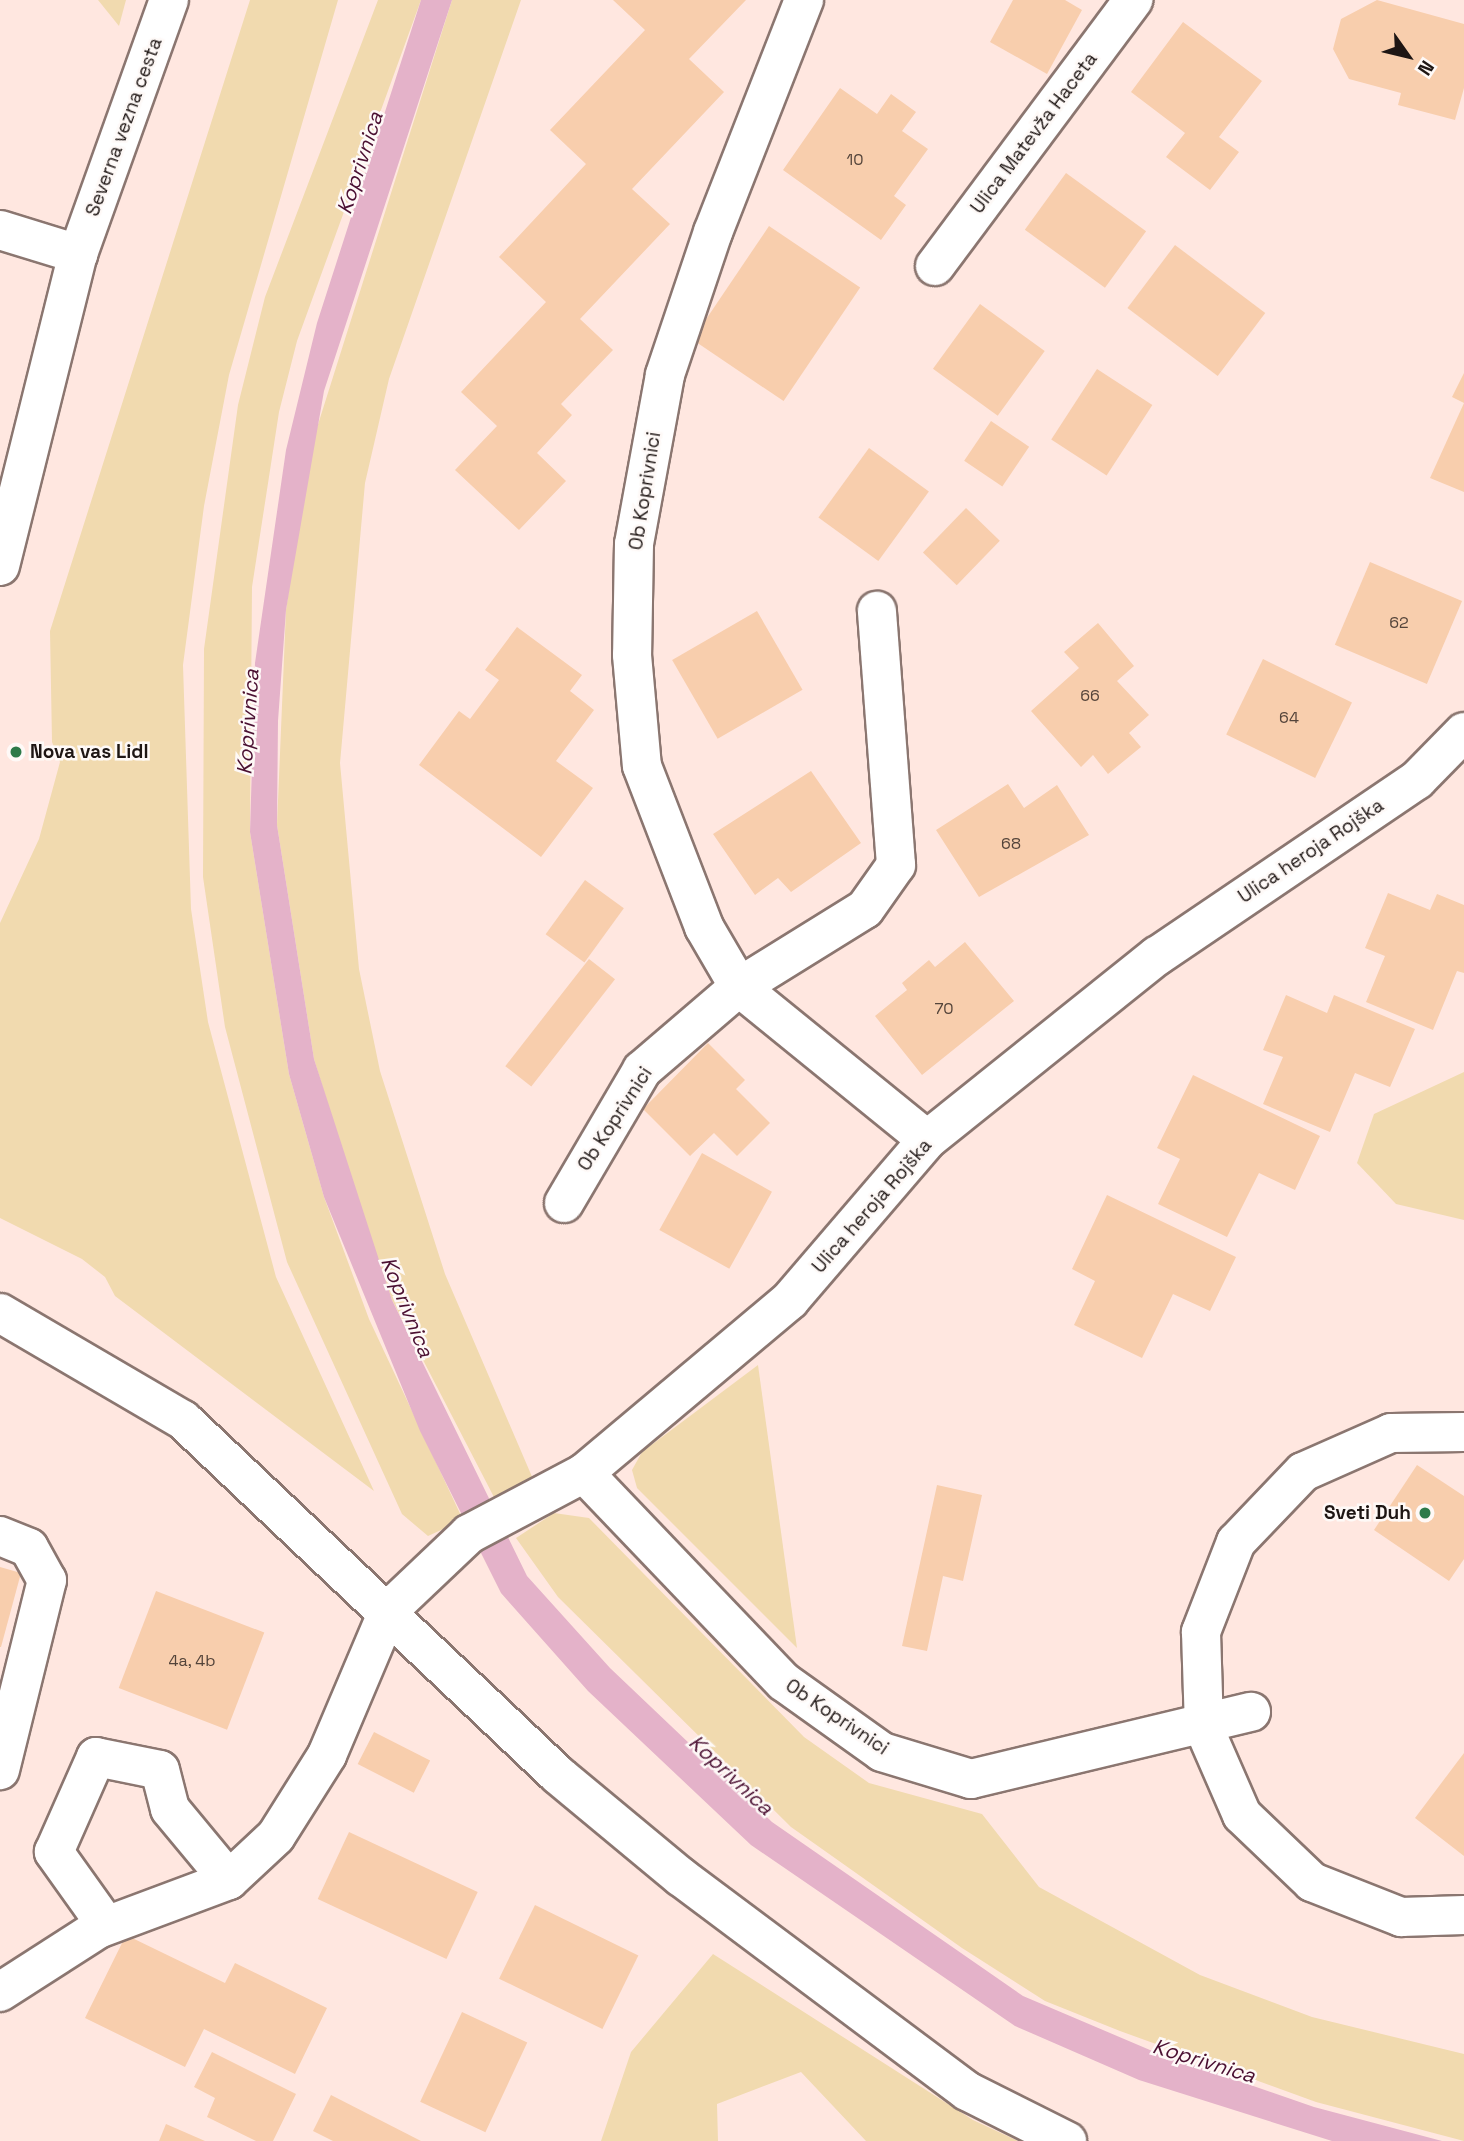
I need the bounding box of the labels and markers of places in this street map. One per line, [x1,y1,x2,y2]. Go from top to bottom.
place label: Nova vas Lidl [30,741,148,763]
marker: Nova vas Lidl [8,744,24,760]
place label: Sveti Duh [1324,1502,1411,1524]
marker: Sveti Duh [1417,1505,1433,1521]

